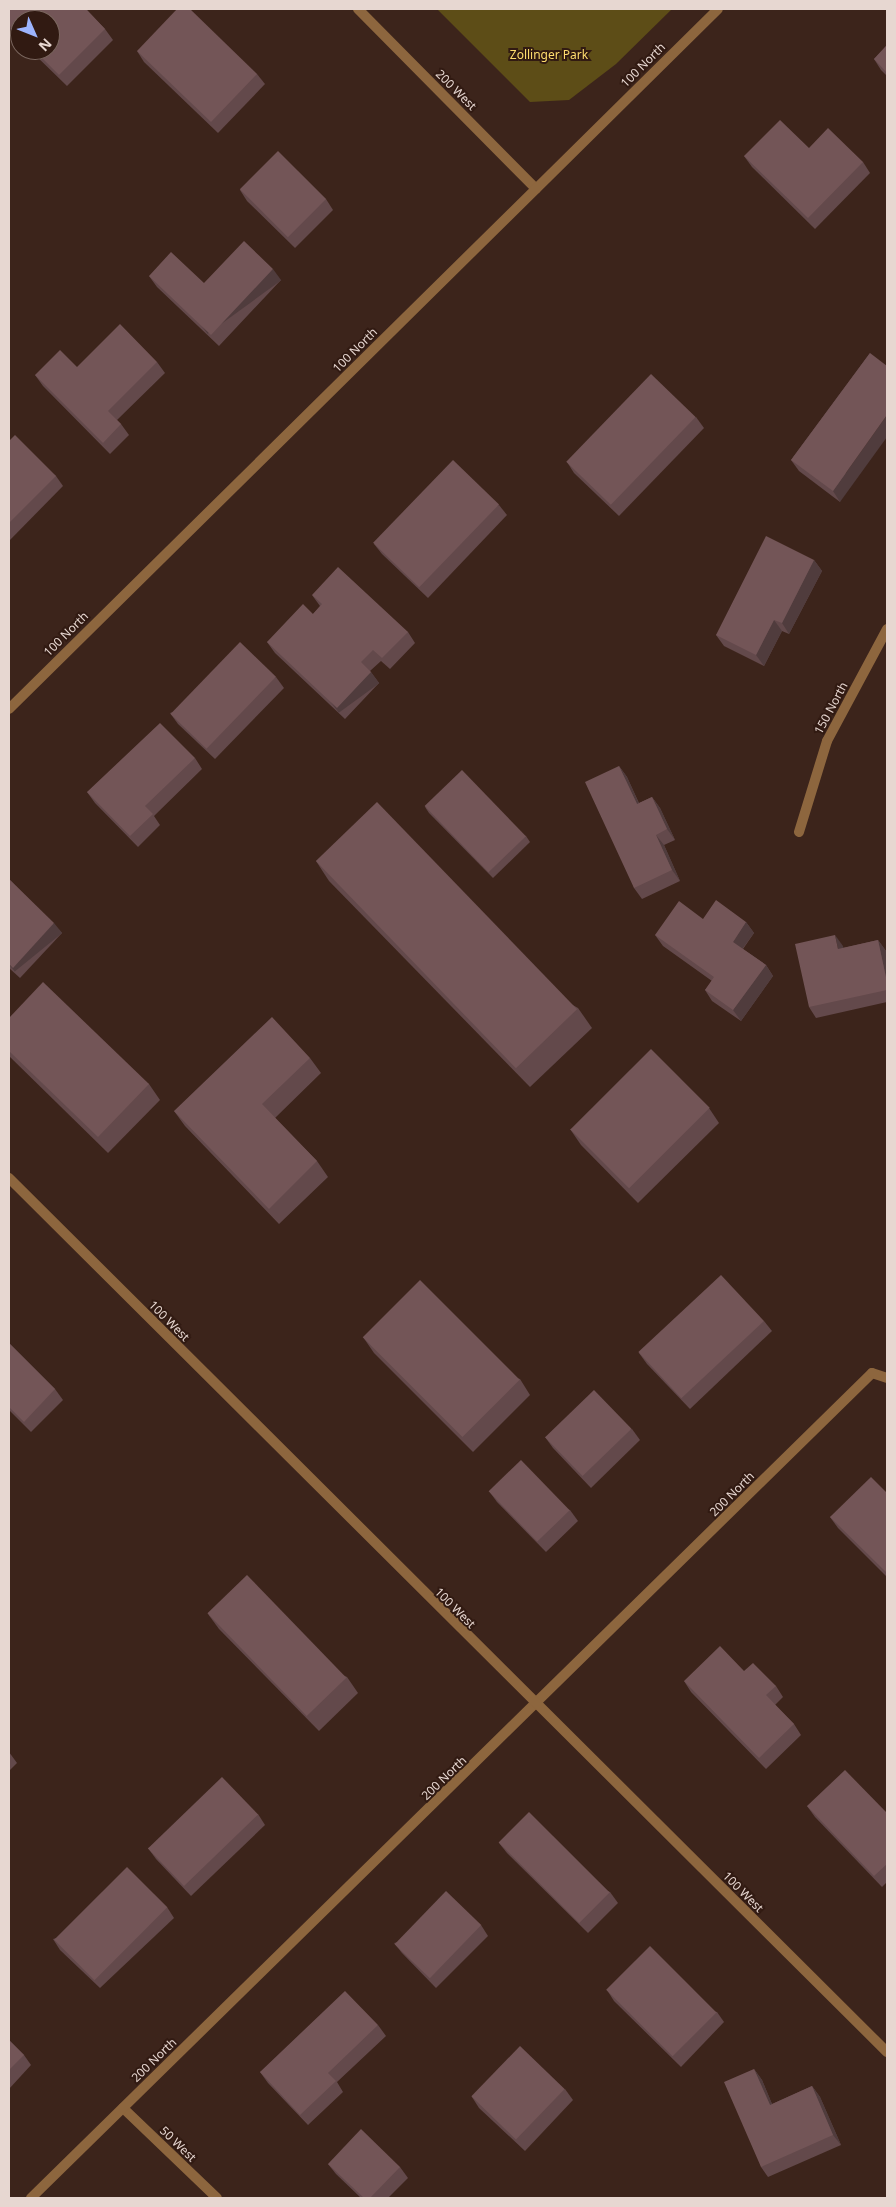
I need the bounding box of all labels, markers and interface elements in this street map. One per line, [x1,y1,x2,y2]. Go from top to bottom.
north arrow [10,10,60,60]
text: N [35,34,56,56]
street label: 100 North [618,40,668,90]
park label: Zollinger Park [510,48,588,62]
street label: 200 West [433,67,479,113]
street label: 100 North [330,325,380,375]
street label: 100 North [41,609,91,659]
street label: 150 North [811,680,851,736]
street label: 100 West [146,1298,192,1344]
street label: 200 North [707,1469,757,1519]
street label: 100 West [432,1585,478,1631]
street label: 200 North [419,1753,469,1803]
street label: 100 West [720,1869,766,1915]
street label: 200 North [129,2035,179,2085]
street label: 50 West [157,2123,199,2165]

